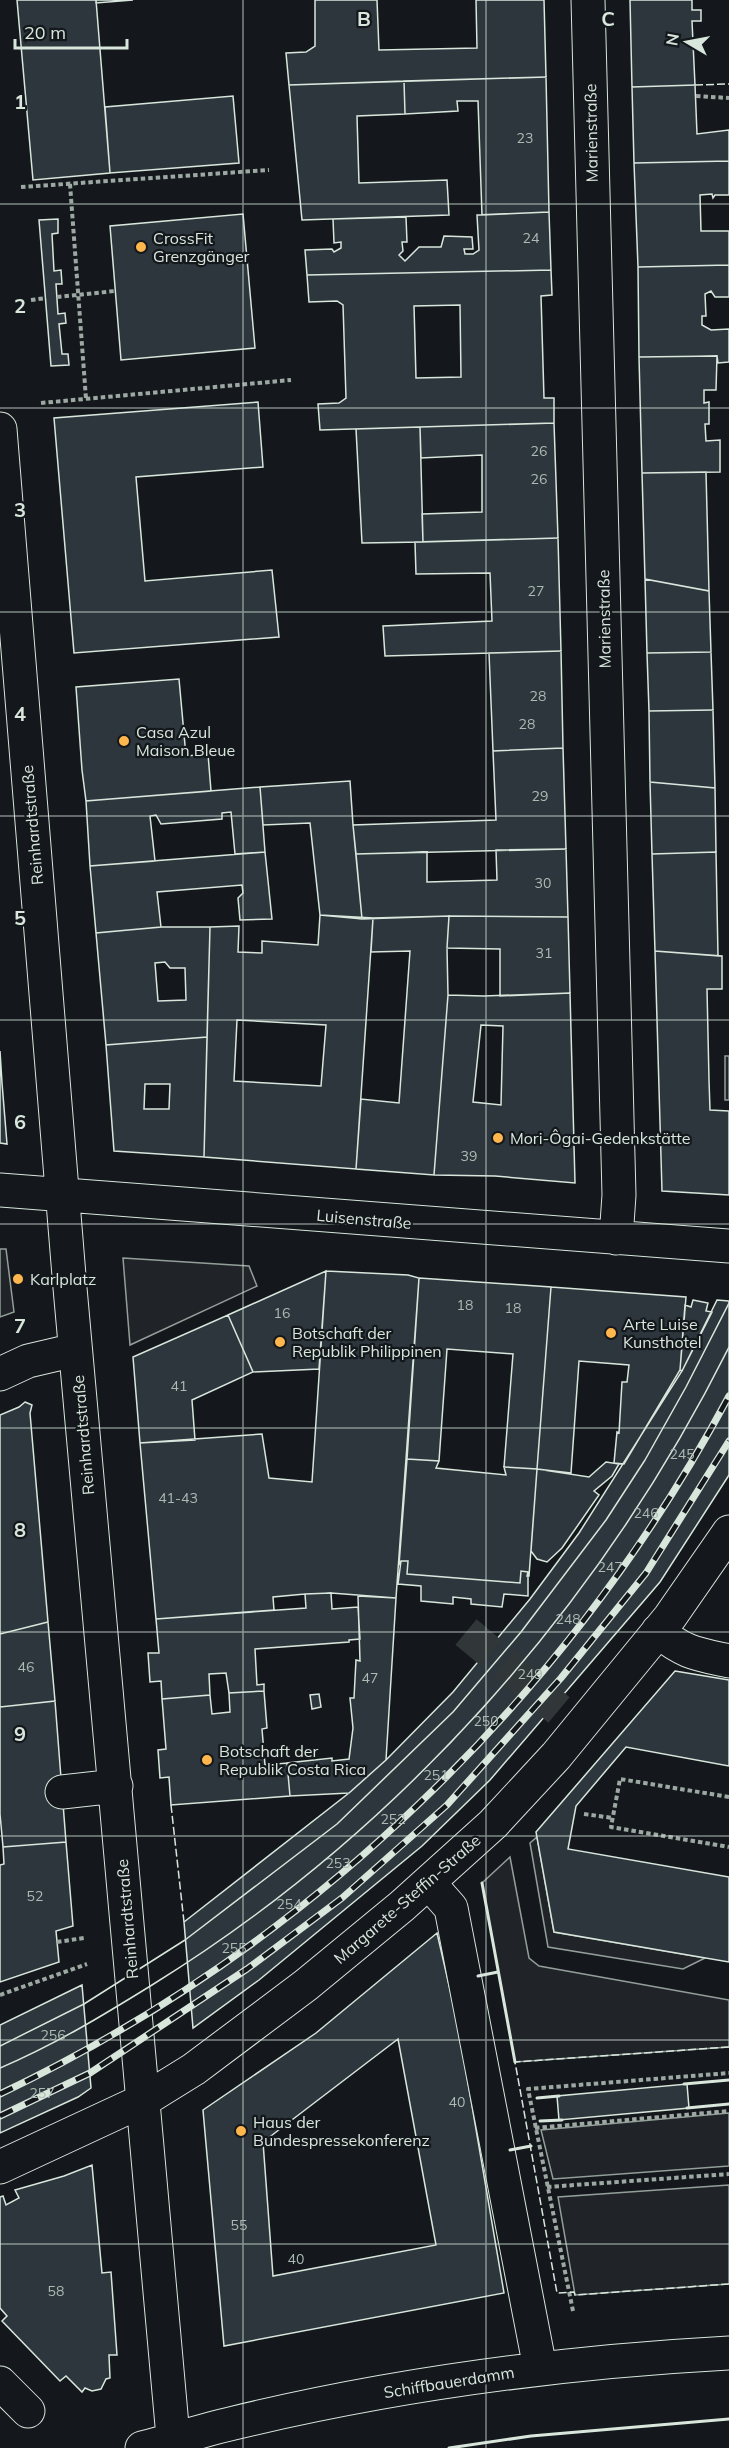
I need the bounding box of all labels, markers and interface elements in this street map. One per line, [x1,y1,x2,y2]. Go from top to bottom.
text: B [357,6,371,31]
text: C [601,6,615,31]
scale bar [15,12,128,50]
north arrow [657,12,717,72]
text: 20 m [24,21,66,44]
text: N [661,32,683,47]
street label: Marienstraße [580,84,602,182]
text: 1 [14,89,26,114]
house number: 23 [517,129,533,147]
place label: CrossFit Grenzgänger [153,228,250,266]
house number: 24 [523,229,540,247]
marker: CrossFit Grenzgänger [134,240,148,254]
text: 2 [14,293,26,318]
house number: 26 [531,442,547,460]
house number: 26 [531,470,547,488]
text: 3 [14,497,26,522]
street label: Marienstraße [593,570,615,668]
house number: 27 [528,582,544,600]
house number: 28 [530,687,546,705]
text: 4 [14,701,26,726]
house number: 28 [519,715,535,733]
place label: Casa Azul Maison Bleue [136,722,235,760]
marker: Casa Azul Maison Bleue [117,734,131,748]
street label: Reinhardtstraße [17,764,47,886]
house number: 29 [532,787,548,805]
house number: 30 [535,874,551,892]
text: 5 [14,905,26,930]
house number: 31 [536,944,552,962]
text: 6 [14,1109,26,1134]
place label: Mori-Ôgai-Gedenkstätte [510,1128,690,1148]
marker: Mori-Ôgai-Gedenkstätte [491,1131,505,1145]
house number: 39 [461,1147,477,1165]
street label: Luisenstraße [316,1205,412,1233]
place label: Karlplatz [30,1269,96,1289]
marker: Karlplatz [11,1272,25,1286]
house number: 18 [457,1296,473,1314]
house number: 18 [505,1299,521,1317]
house number: 16 [274,1304,290,1322]
text: 7 [14,1313,26,1338]
place label: Arte Luise Kunsthotel [623,1314,702,1352]
place label: Botschaft der Republik Philippinen [292,1323,442,1361]
marker: Arte Luise Kunsthotel [604,1326,618,1340]
marker: Botschaft der Republik Philippinen [273,1335,287,1349]
street label: Reinhardtstraße [68,1374,98,1496]
house number: 41 [171,1377,187,1395]
house number: 245 [669,1445,695,1463]
house number: 41-43 [158,1489,198,1507]
house number: 246 [633,1504,659,1522]
text: 8 [14,1517,26,1542]
house number: 247 [597,1558,623,1576]
house number: 248 [555,1610,581,1628]
house number: 46 [18,1658,34,1676]
house number: 249 [517,1665,543,1683]
house number: 47 [362,1669,378,1687]
house number: 250 [473,1712,499,1730]
text: 9 [14,1721,26,1746]
place label: Botschaft der Republik Costa Rica [219,1741,366,1779]
marker: Botschaft der Republik Costa Rica [200,1753,214,1767]
house number: 251 [423,1766,449,1784]
house number: 252 [380,1810,406,1828]
street label: Margarete-Steffin-Straße [330,1830,484,1968]
house number: 253 [325,1854,351,1872]
street label: Reinhardtstraße [112,1858,142,1980]
house number: 52 [27,1887,43,1905]
house number: 254 [276,1895,302,1913]
house number: 255 [221,1939,247,1957]
house number: 256 [40,2026,66,2044]
house number: 257 [29,2084,55,2102]
house number: 40 [449,2093,465,2111]
place label: Haus der Bundespressekonferenz [253,2112,430,2150]
marker: Haus der Bundespressekonferenz [234,2124,248,2138]
house number: 55 [231,2216,247,2234]
house number: 40 [288,2250,304,2268]
house number: 58 [48,2282,64,2300]
street label: Schiffbauerdamm [382,2362,516,2402]

